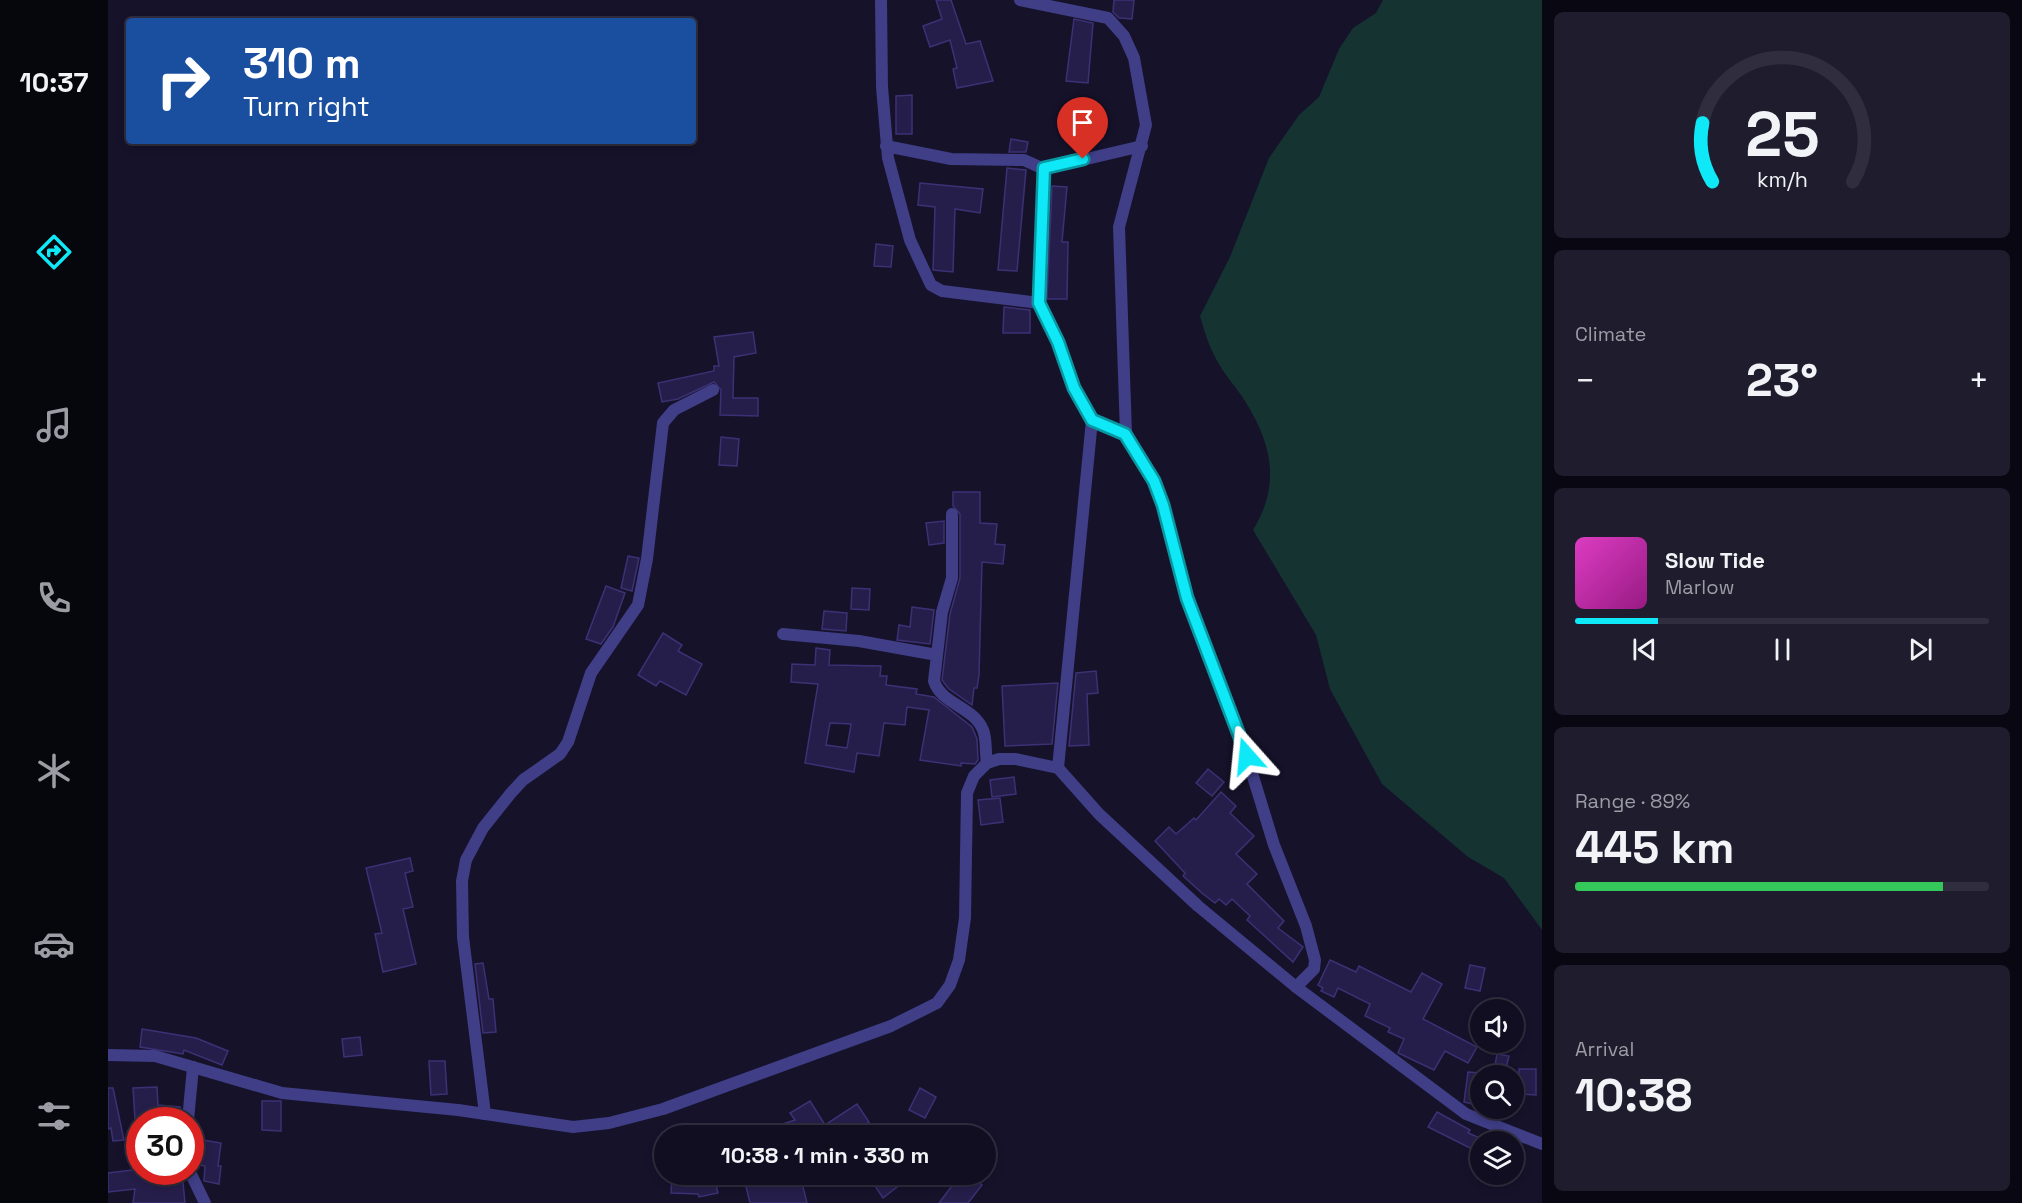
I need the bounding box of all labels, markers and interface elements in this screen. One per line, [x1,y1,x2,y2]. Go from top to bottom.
text: 310 m [243,37,361,90]
icon: right [144,42,222,120]
text: 10:37 [19,65,89,100]
text: Turn right [243,89,370,124]
text: 25 [1745,95,1819,174]
pin [1057,97,1108,159]
icon: arrive [1066,106,1099,139]
text: km/h [1756,166,1808,193]
icon: directions [33,231,75,273]
text: Climate [1575,321,1646,347]
text: 23° [1746,352,1818,409]
text: − [1575,360,1595,402]
text: + [1969,360,1989,402]
icon: music [33,404,75,446]
text: Slow Tide [1665,546,1765,574]
text: Marlow [1665,574,1734,600]
icon: phone [33,577,75,619]
icon: previous [1628,633,1661,666]
icon: pause [1766,633,1799,666]
icon: next [1904,633,1937,666]
position arrow [1215,724,1279,788]
icon: climate [33,750,75,792]
text: Range · 89% [1575,788,1690,814]
text: 445 km [1575,819,1734,876]
icon: car [33,923,75,965]
map controls [1470,999,1524,1185]
button: sound [1470,999,1524,1053]
text: Arrival [1575,1036,1634,1062]
button: search [1470,1065,1524,1119]
text: 10:38 [1575,1067,1692,1124]
icon: filters [33,1095,75,1137]
speed limit sign: 30 [126,1107,204,1185]
button: layers [1470,1131,1524,1185]
text: 10:38 · 1 min · 330 m [721,1141,929,1169]

